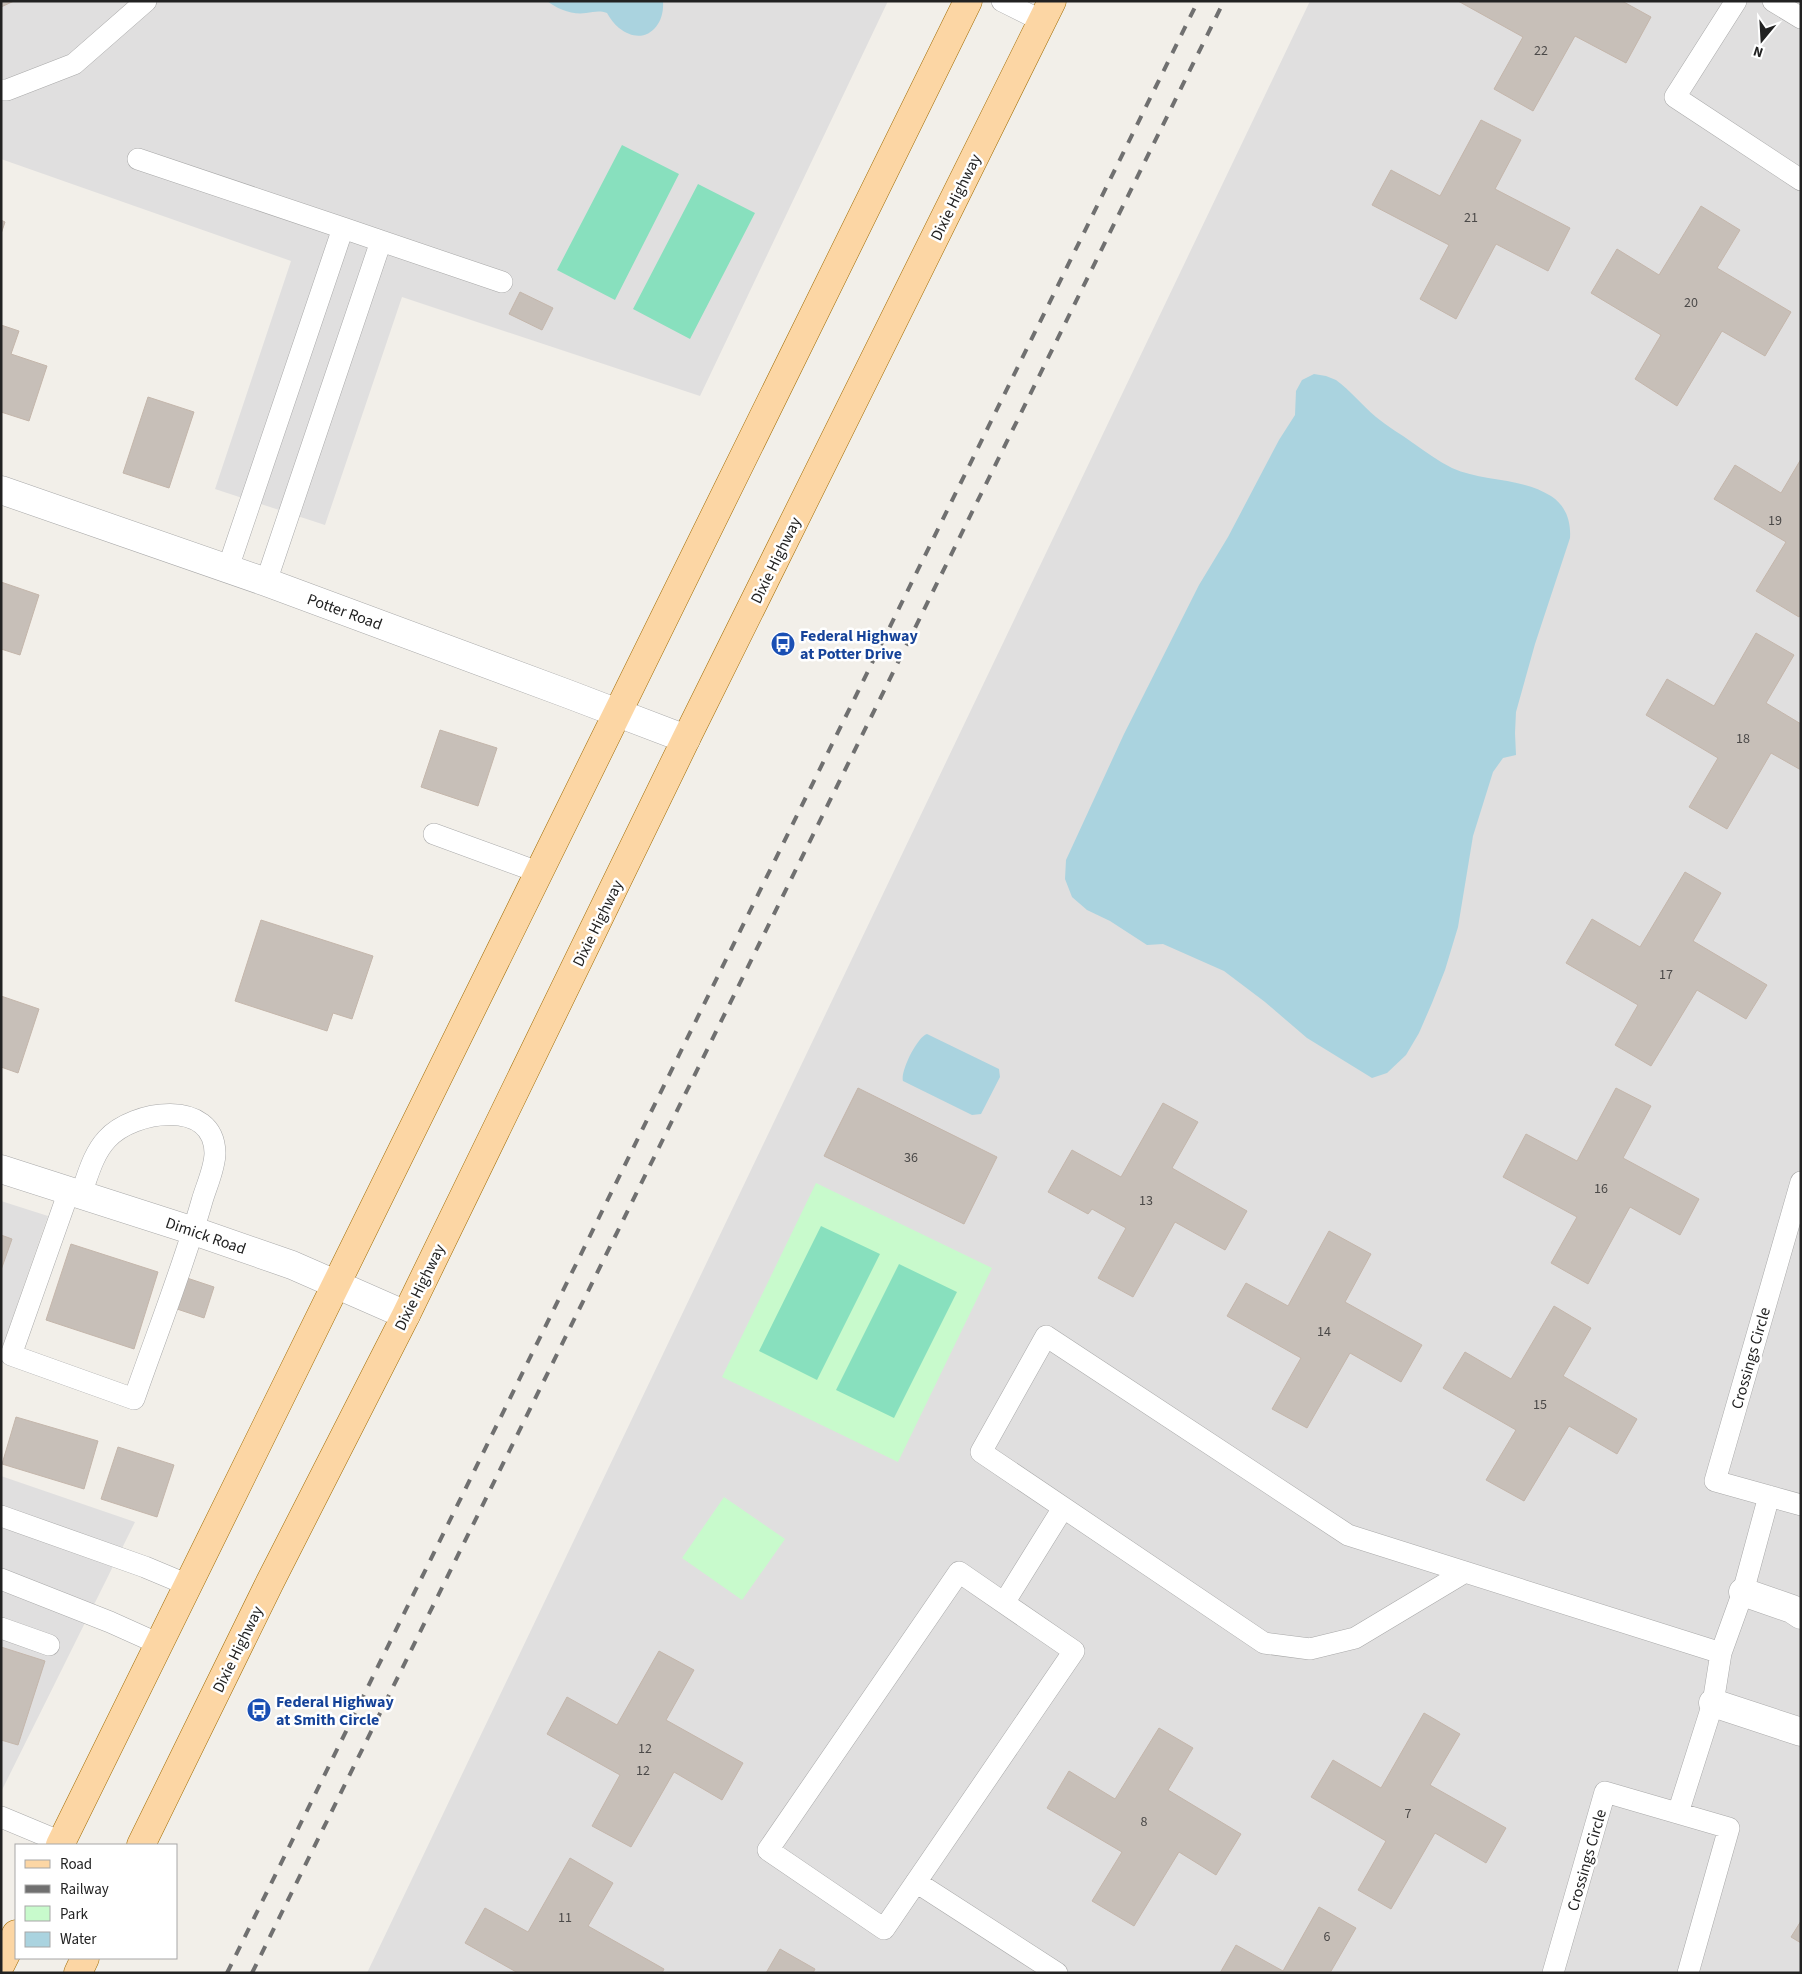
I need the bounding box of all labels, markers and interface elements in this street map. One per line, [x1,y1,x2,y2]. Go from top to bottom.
north arrow [1737,15,1787,65]
text: N [1751,40,1766,62]
house number: 22 [1534,41,1548,61]
street label: Dixie Highway [925,150,987,245]
house number: 21 [1464,208,1478,228]
house number: 20 [1684,293,1698,313]
house number: 19 [1768,511,1782,531]
street label: Dixie Highway [745,513,807,608]
street label: Potter Road [304,588,385,636]
place label: Federal Highway at Potter Drive [800,625,919,665]
bus stop icon: Federal Highway at Potter Drive [770,631,796,657]
house number: 18 [1736,729,1750,749]
street label: Dixie Highway [567,876,629,971]
house number: 17 [1659,965,1673,985]
house number: 36 [904,1148,918,1168]
house number: 16 [1594,1179,1608,1199]
house number: 13 [1139,1191,1153,1211]
street label: Dimick Road [163,1212,249,1260]
street label: Dixie Highway [389,1240,451,1335]
street label: Crossings Circle [1726,1305,1776,1412]
house number: 14 [1317,1322,1331,1342]
house number: 15 [1533,1395,1547,1415]
street label: Dixie Highway [207,1602,269,1697]
place label: Federal Highway at Smith Circle [276,1691,395,1731]
bus stop icon: Federal Highway at Smith Circle [246,1697,272,1723]
house number: 12 [638,1739,652,1759]
house number: 12 [636,1761,650,1781]
house number: 7 [1405,1804,1412,1824]
street label: Crossings Circle [1562,1807,1612,1914]
house number: 8 [1141,1812,1148,1832]
legend [15,1844,178,1959]
text: Road [60,1854,92,1875]
text: Railway [60,1879,109,1900]
text: Park [60,1904,89,1925]
house number: 11 [558,1908,572,1928]
house number: 6 [1324,1927,1331,1947]
text: Water [60,1929,97,1950]

